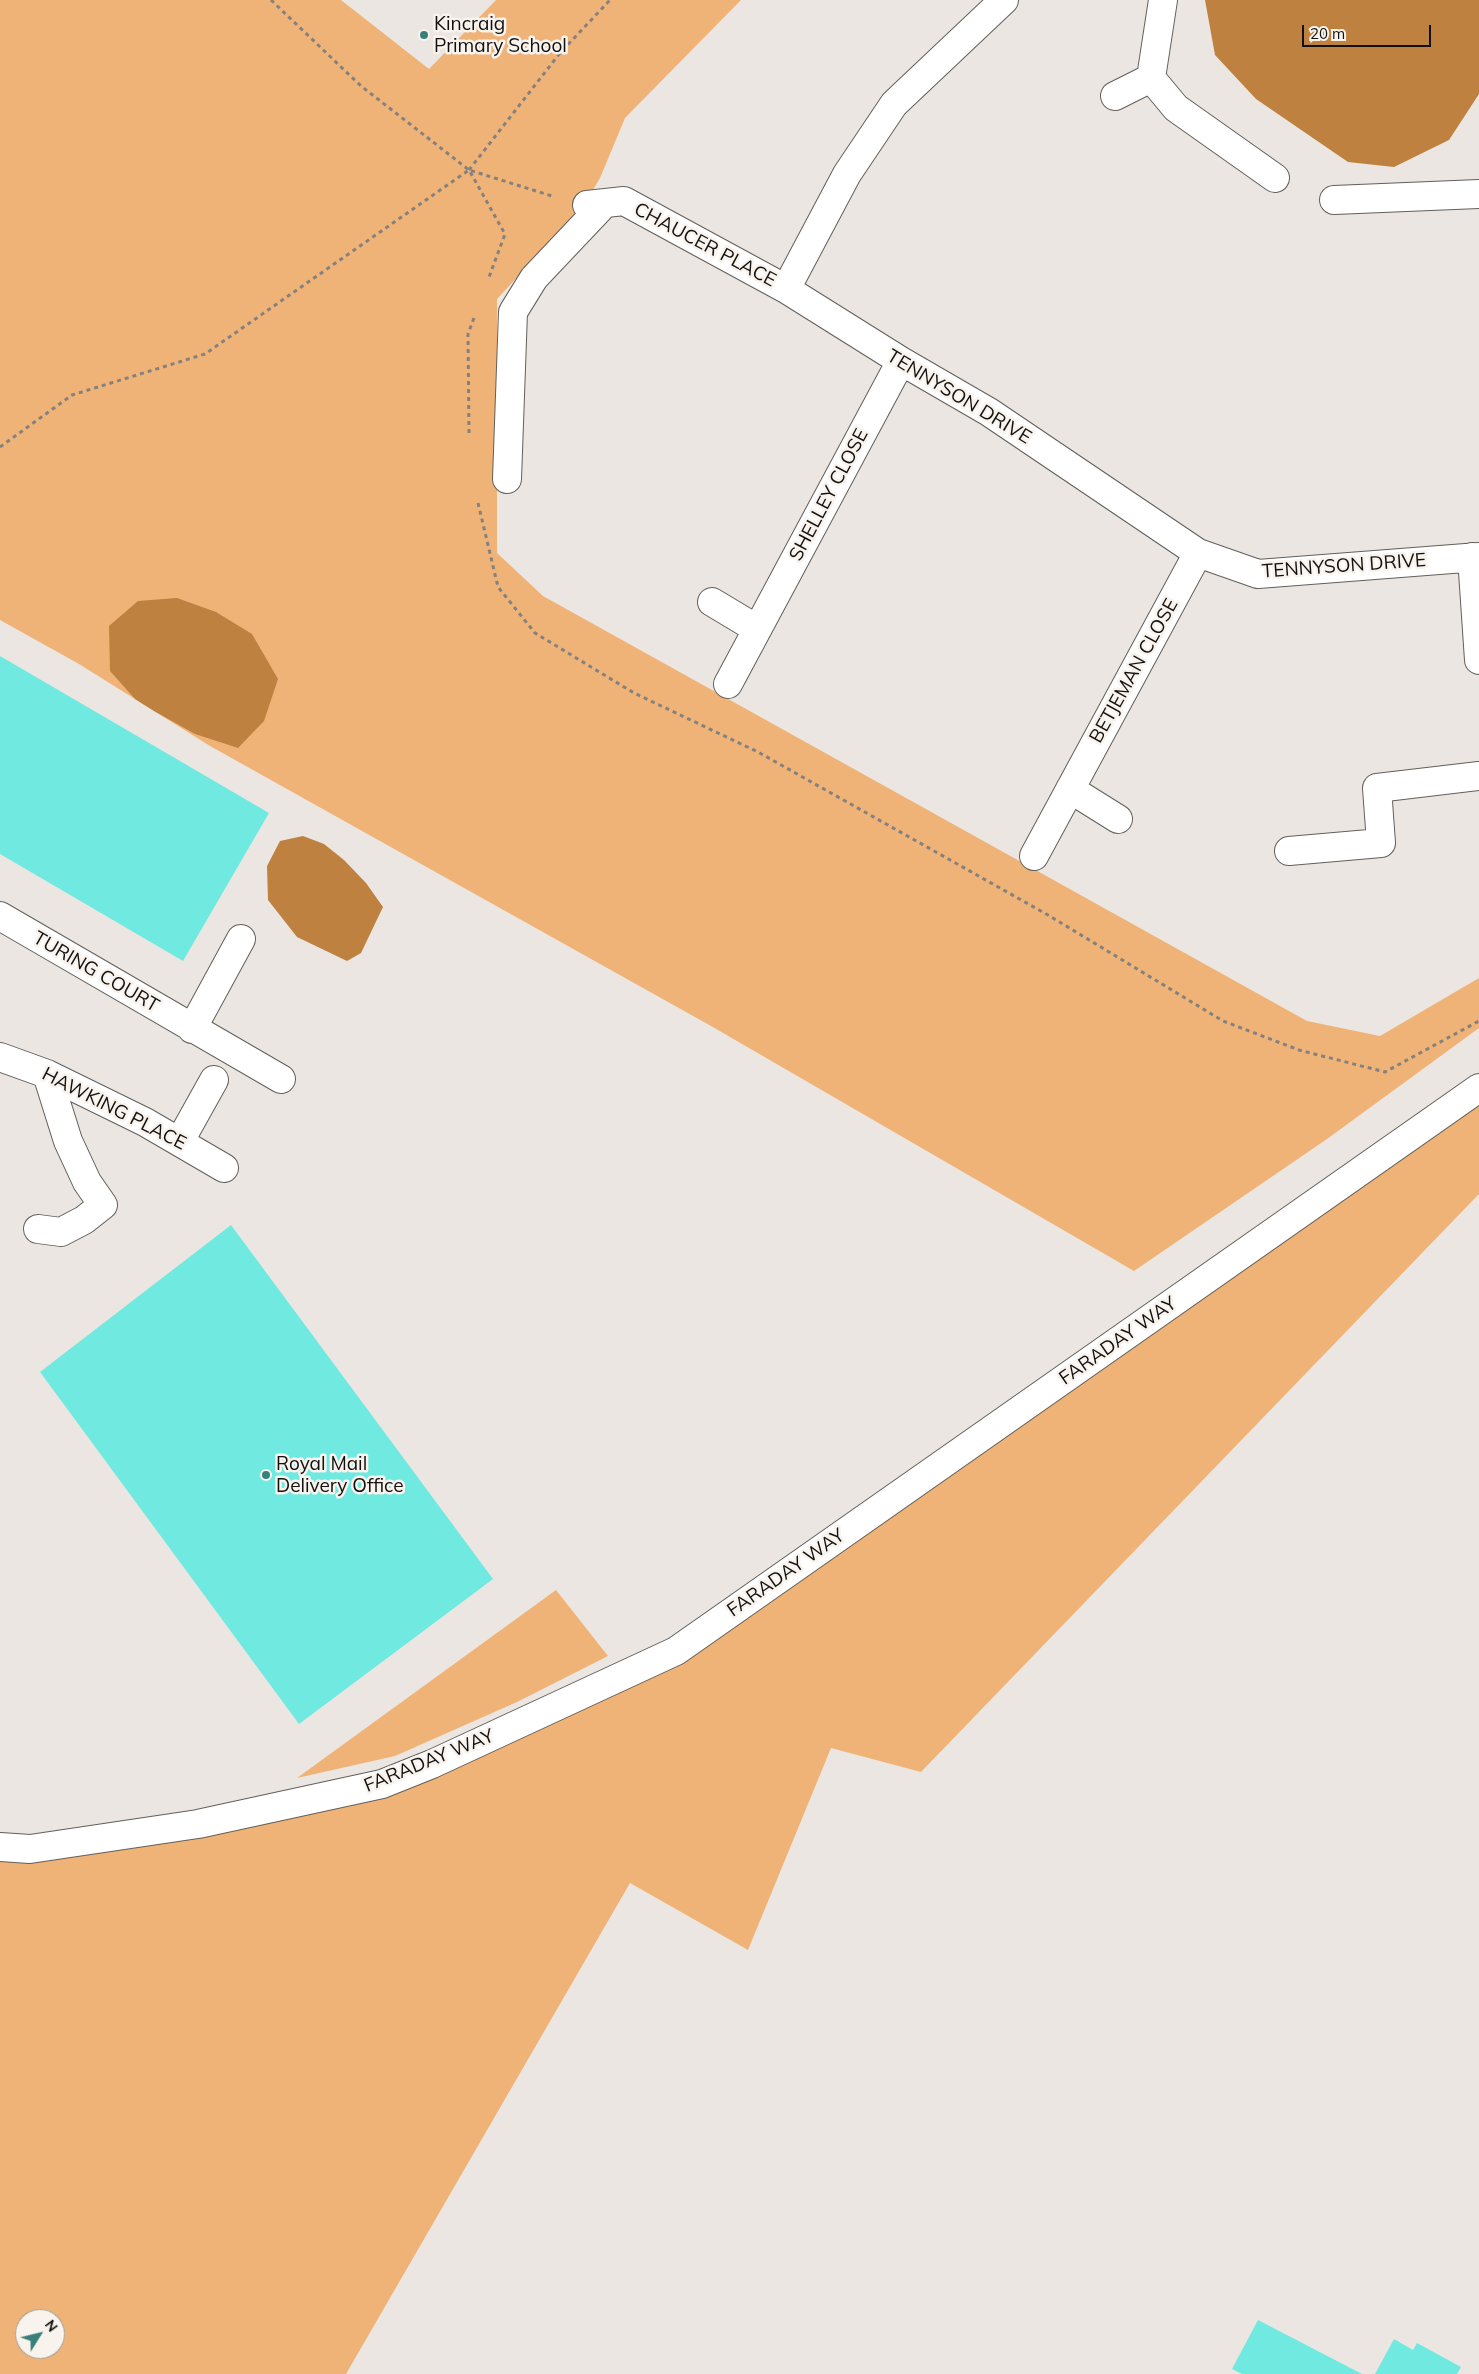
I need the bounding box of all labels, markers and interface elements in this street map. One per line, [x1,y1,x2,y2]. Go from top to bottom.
place label: Kincraig Primary School [434,13,567,57]
scale bar [1304,15,1433,47]
text: 20 m [1310,24,1345,43]
marker: Kincraig Primary School [418,29,430,41]
street label: CHAUCER PLACE [630,198,780,292]
street label: TENNYSON DRIVE [883,345,1035,449]
street label: SHELLEY CLOSE [785,425,873,565]
street label: TENNYSON DRIVE [1261,549,1427,583]
street label: BETJEMAN CLOSE [1085,595,1183,747]
street label: TURING COURT [29,927,163,1017]
street label: HAWKING PLACE [38,1063,190,1155]
street label: FARADAY WAY [1055,1292,1181,1390]
place label: Royal Mail Delivery Office [276,1453,404,1497]
marker: Royal Mail Delivery Office [260,1469,272,1481]
street label: FARADAY WAY [723,1524,849,1622]
street label: FARADAY WAY [361,1725,497,1797]
north arrow [15,2309,65,2359]
text: N [41,2316,62,2335]

